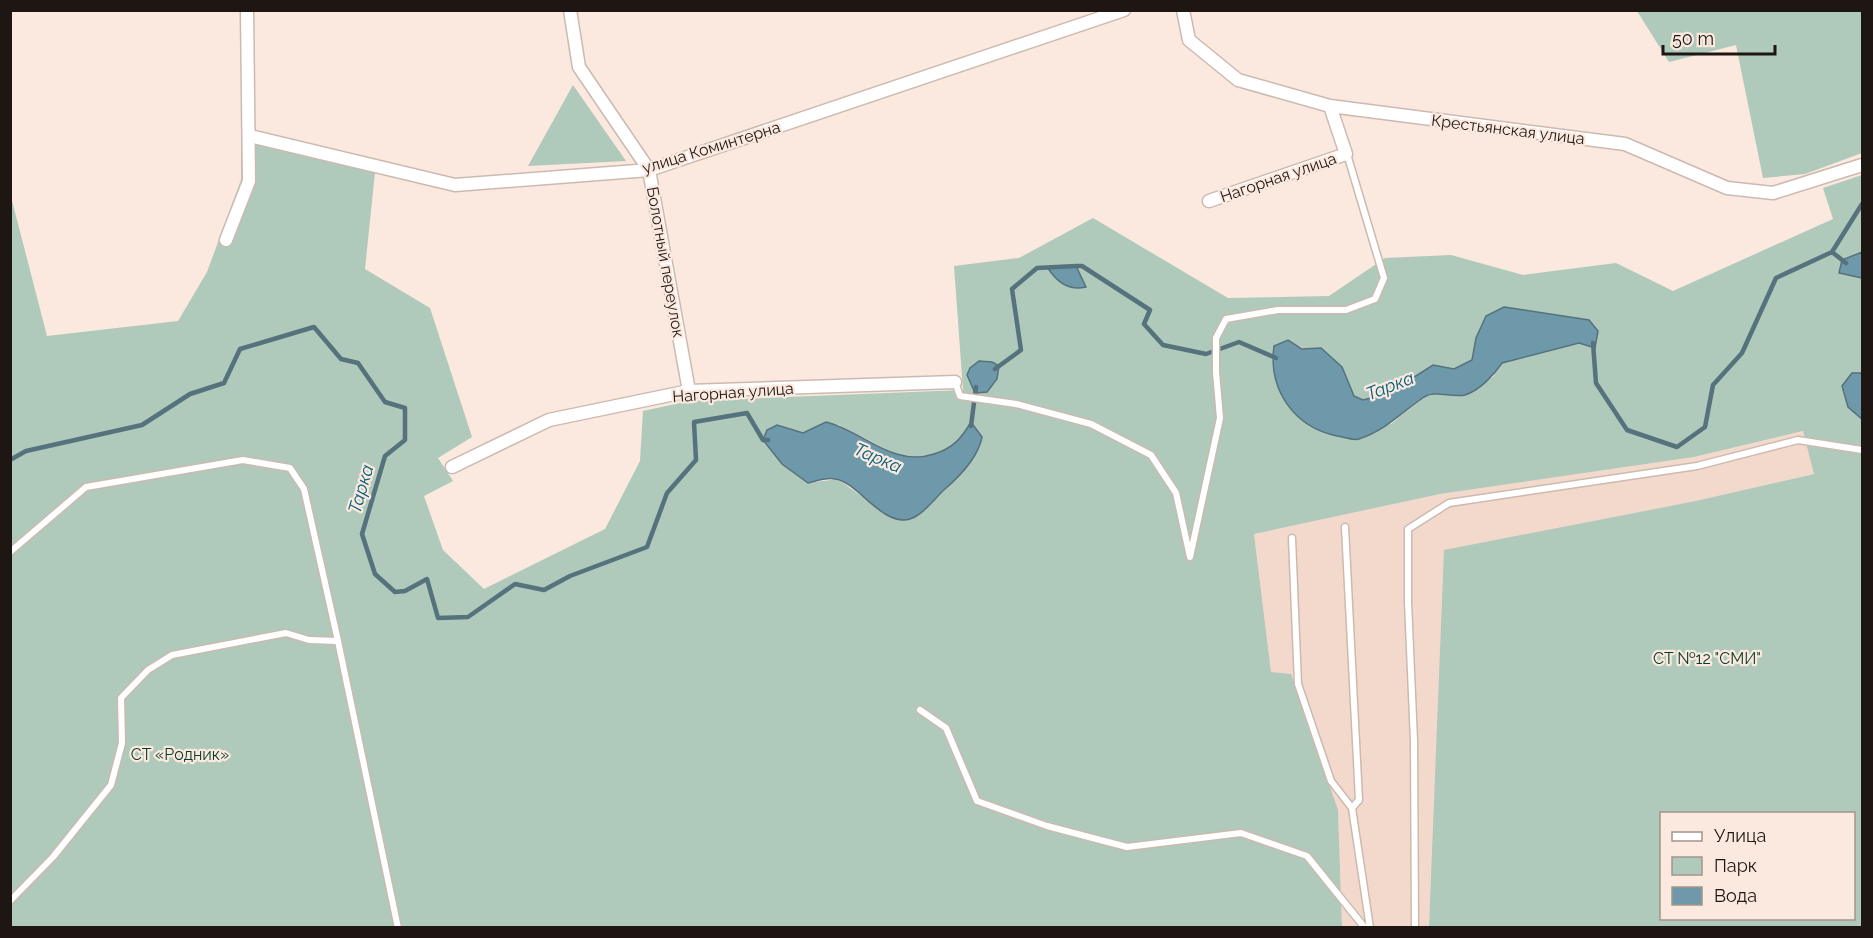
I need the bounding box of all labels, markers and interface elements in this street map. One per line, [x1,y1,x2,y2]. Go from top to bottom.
scale bar [1663,18,1776,56]
text: 50 m [1672,28,1714,49]
street label: Крестьянская улица [1430,111,1586,148]
street label: улица Коминтерна [640,117,783,178]
street label: Нагорная улица [1218,149,1339,206]
street label: Болотный переулок [643,185,688,339]
water label: Тарка [1363,367,1417,404]
street label: Нагорная улица [672,379,794,406]
water label: Тарка [851,438,905,477]
water label: Тарка [344,462,378,516]
park label: СТ №12 "СМИ" [1653,649,1761,668]
park label: СТ «Родник» [131,745,229,764]
legend [1660,812,1855,920]
text: Улица [1714,825,1766,846]
text: Парк [1714,855,1757,876]
text: Вода [1714,885,1757,906]

